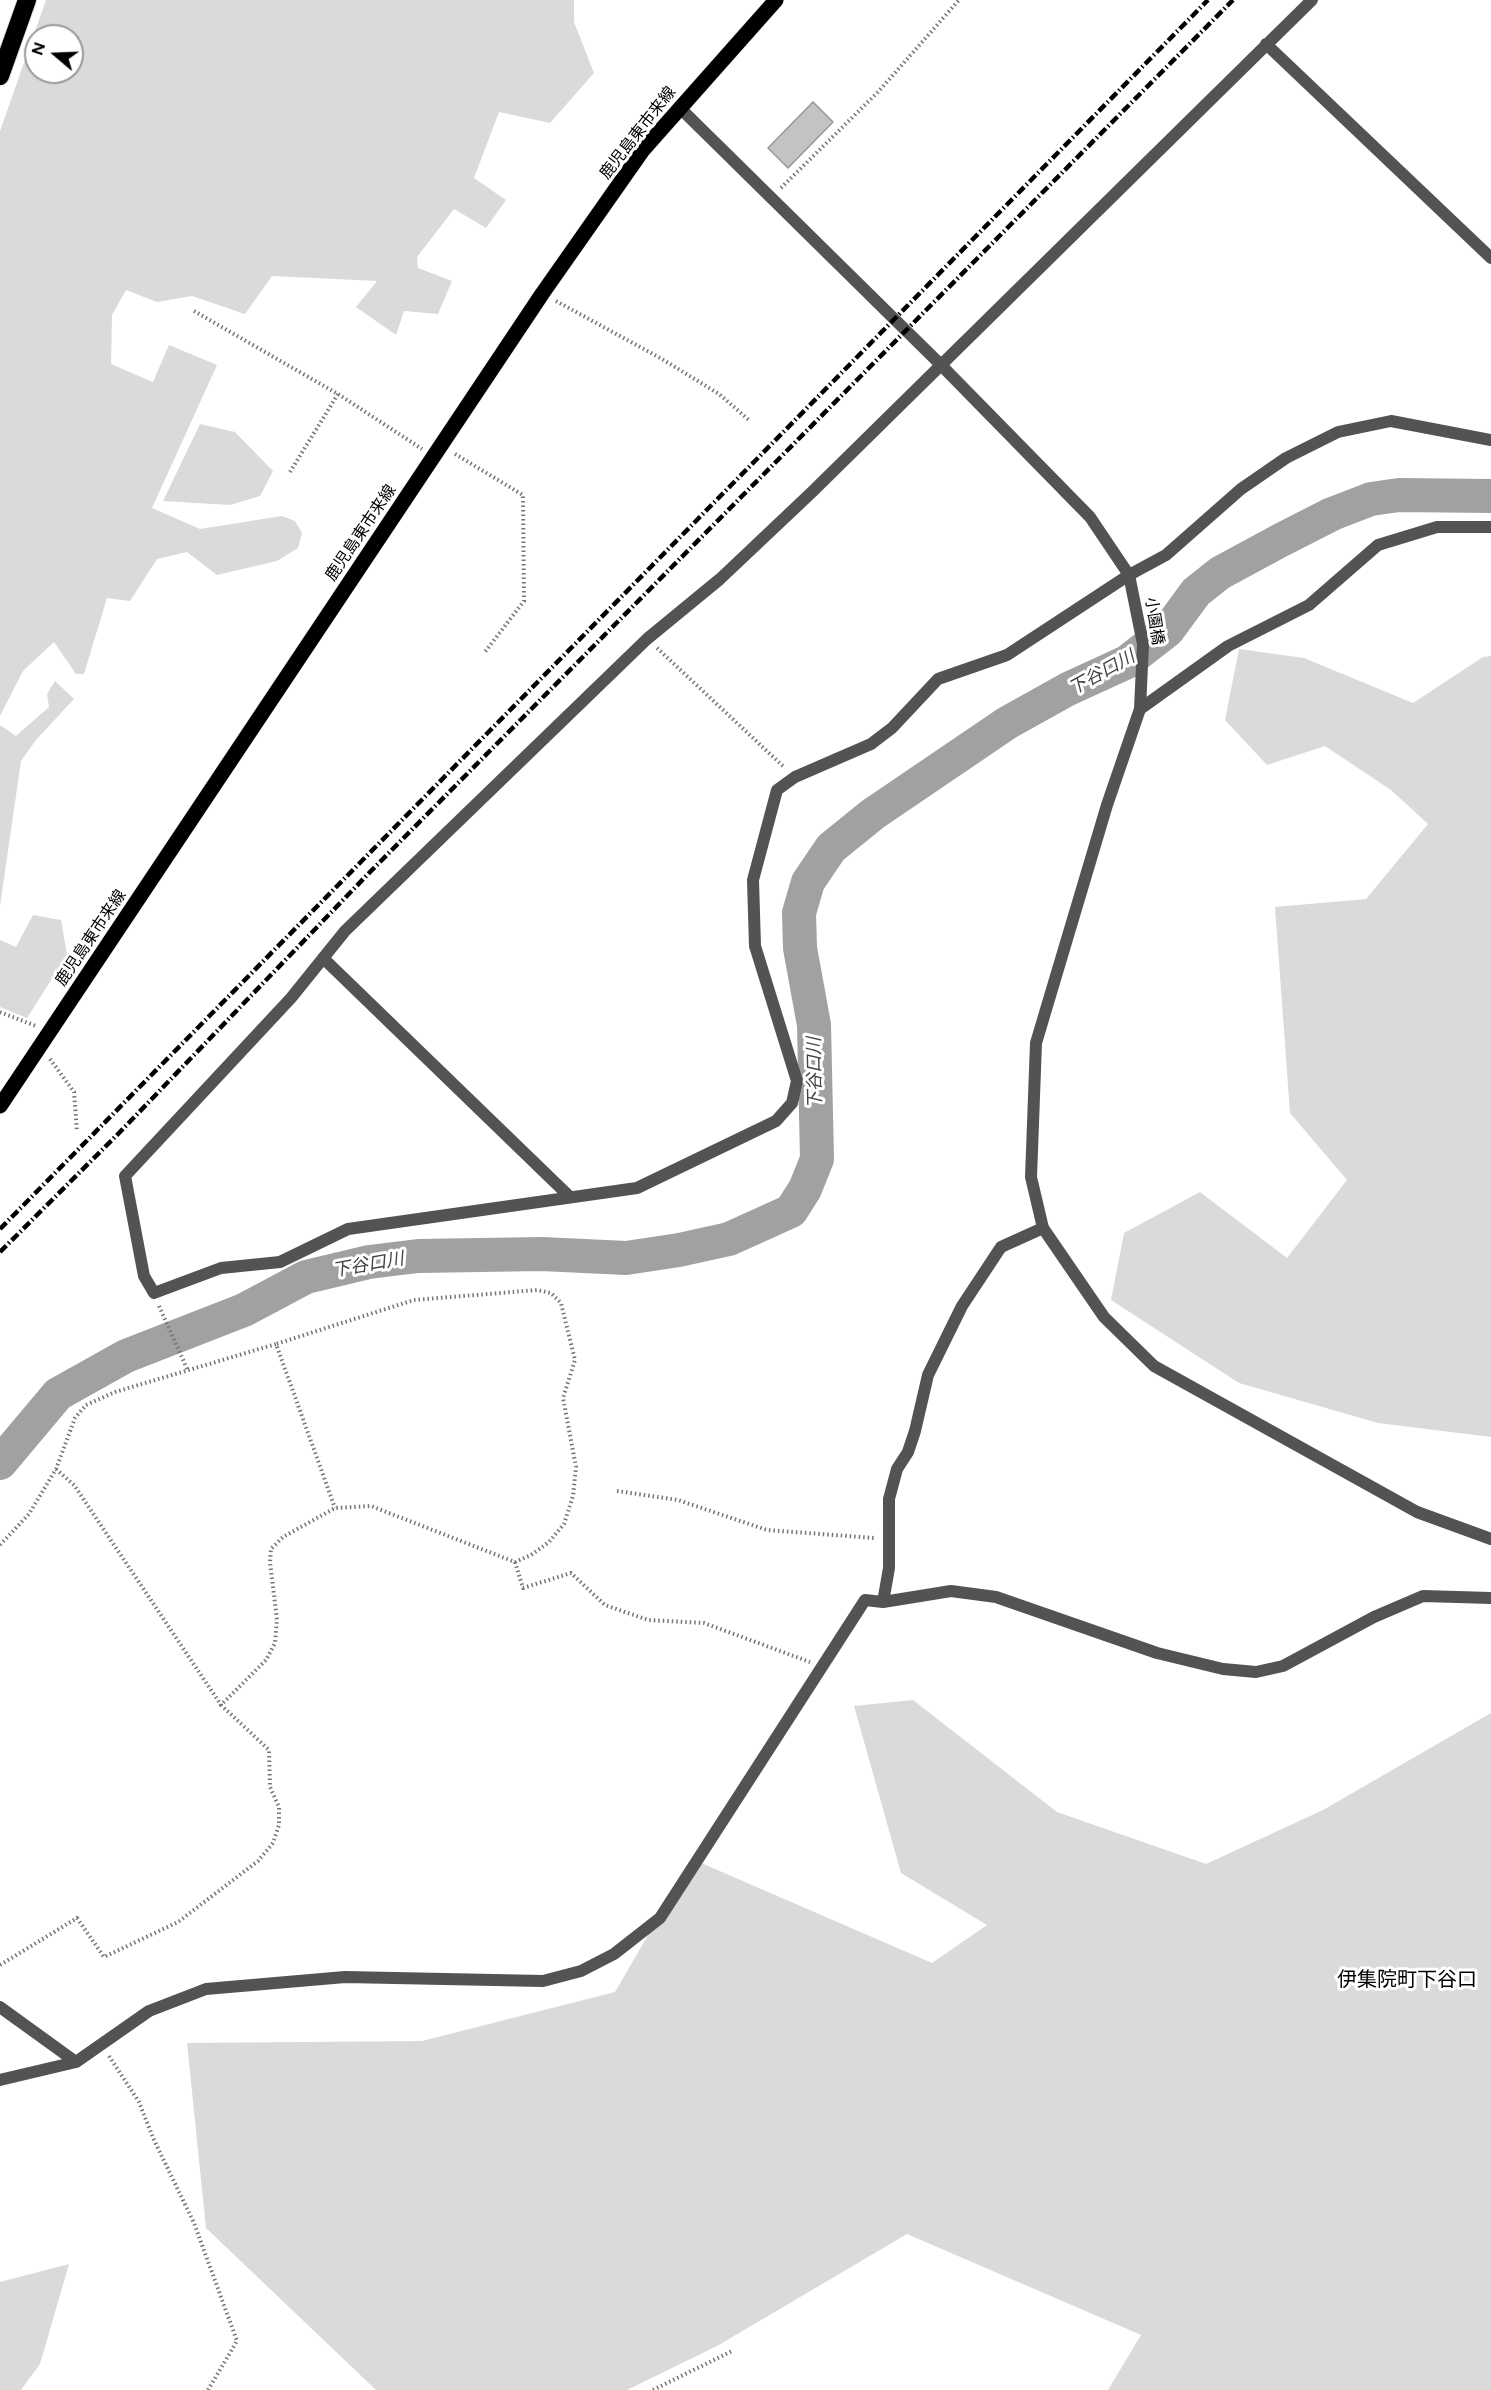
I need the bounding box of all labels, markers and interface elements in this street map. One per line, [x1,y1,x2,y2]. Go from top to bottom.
north arrow [24,24,84,84]
text: N [27,40,49,58]
street label: 鹿児島東市来線 [596,83,680,183]
street label: 鹿児島東市来線 [322,481,400,585]
street label: 小園橋 [1141,596,1167,646]
water label: 下谷口川 [1065,646,1139,700]
street label: 鹿児島東市来線 [52,886,130,990]
water label: 下谷口川 [804,1037,826,1109]
water label: 下谷口川 [331,1248,405,1282]
district label: 伊集院町下谷口 [1337,1968,1477,1992]

